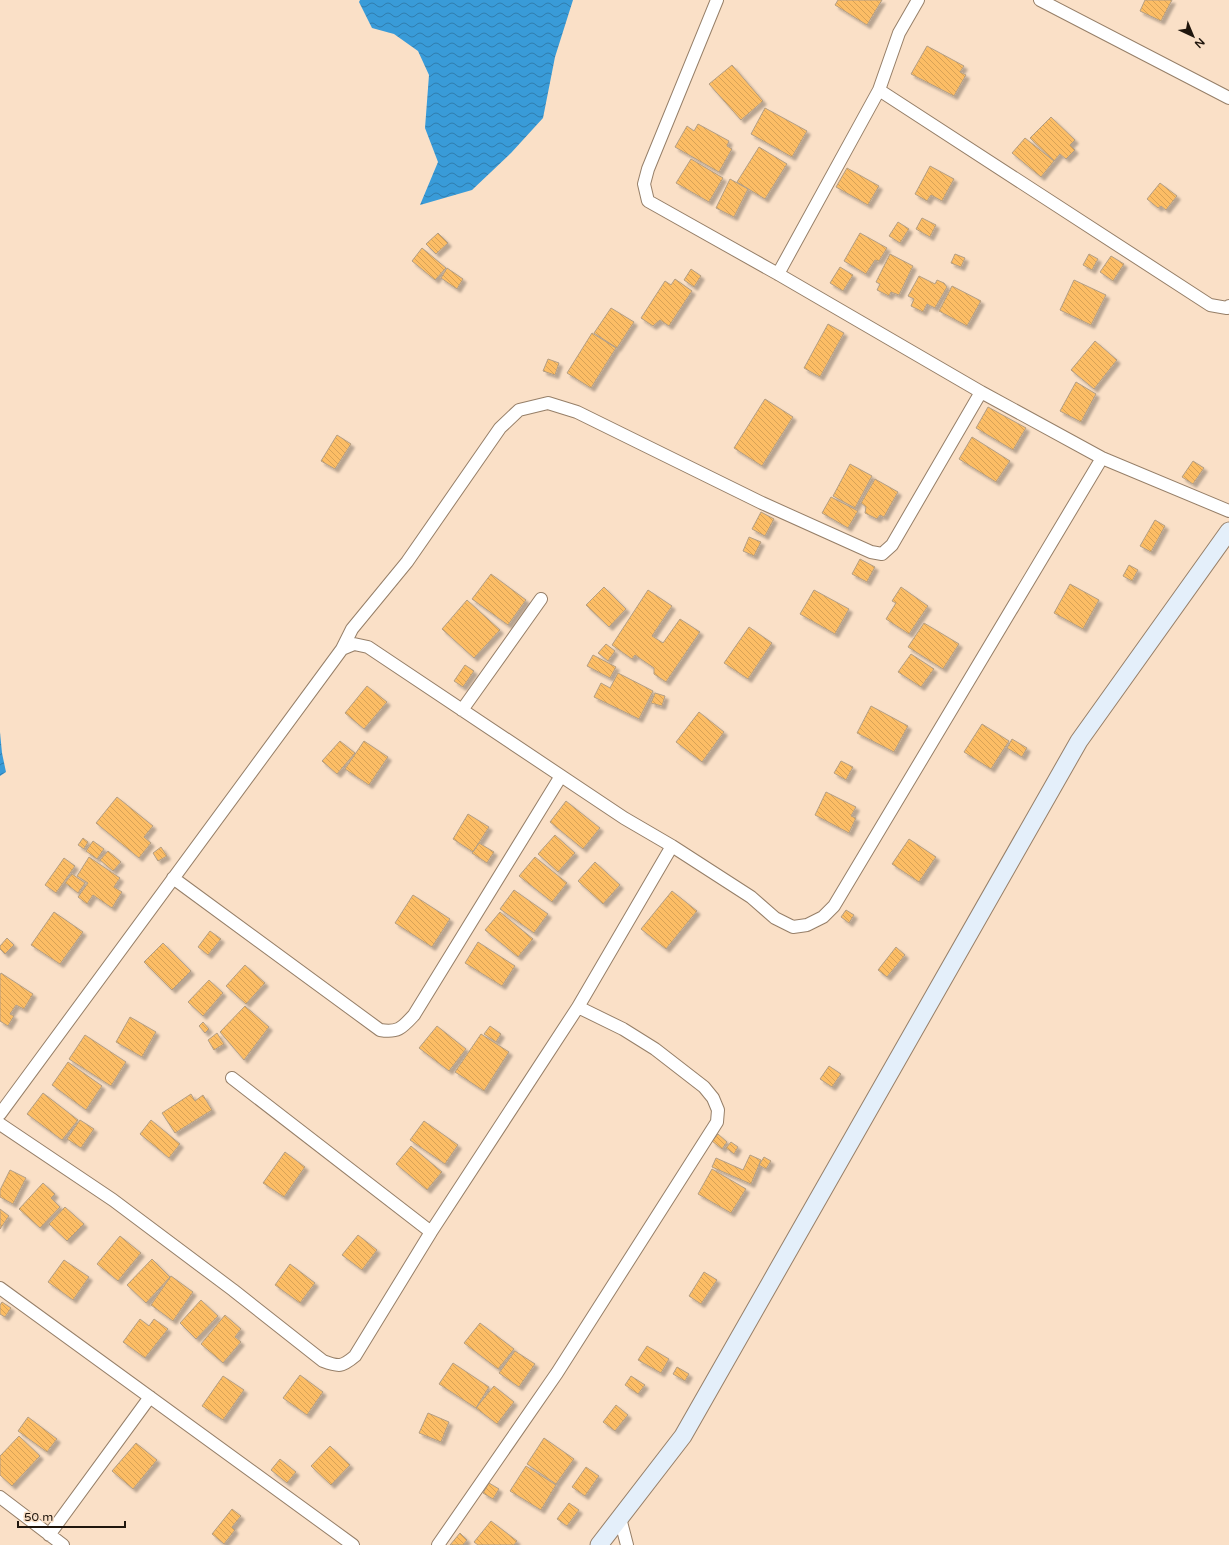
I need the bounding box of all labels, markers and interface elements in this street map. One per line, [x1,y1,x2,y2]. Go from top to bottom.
north arrow [1173,16,1213,56]
text: N [1192,35,1207,51]
scale bar [18,1503,125,1529]
text: 50 m [24,1510,53,1524]

